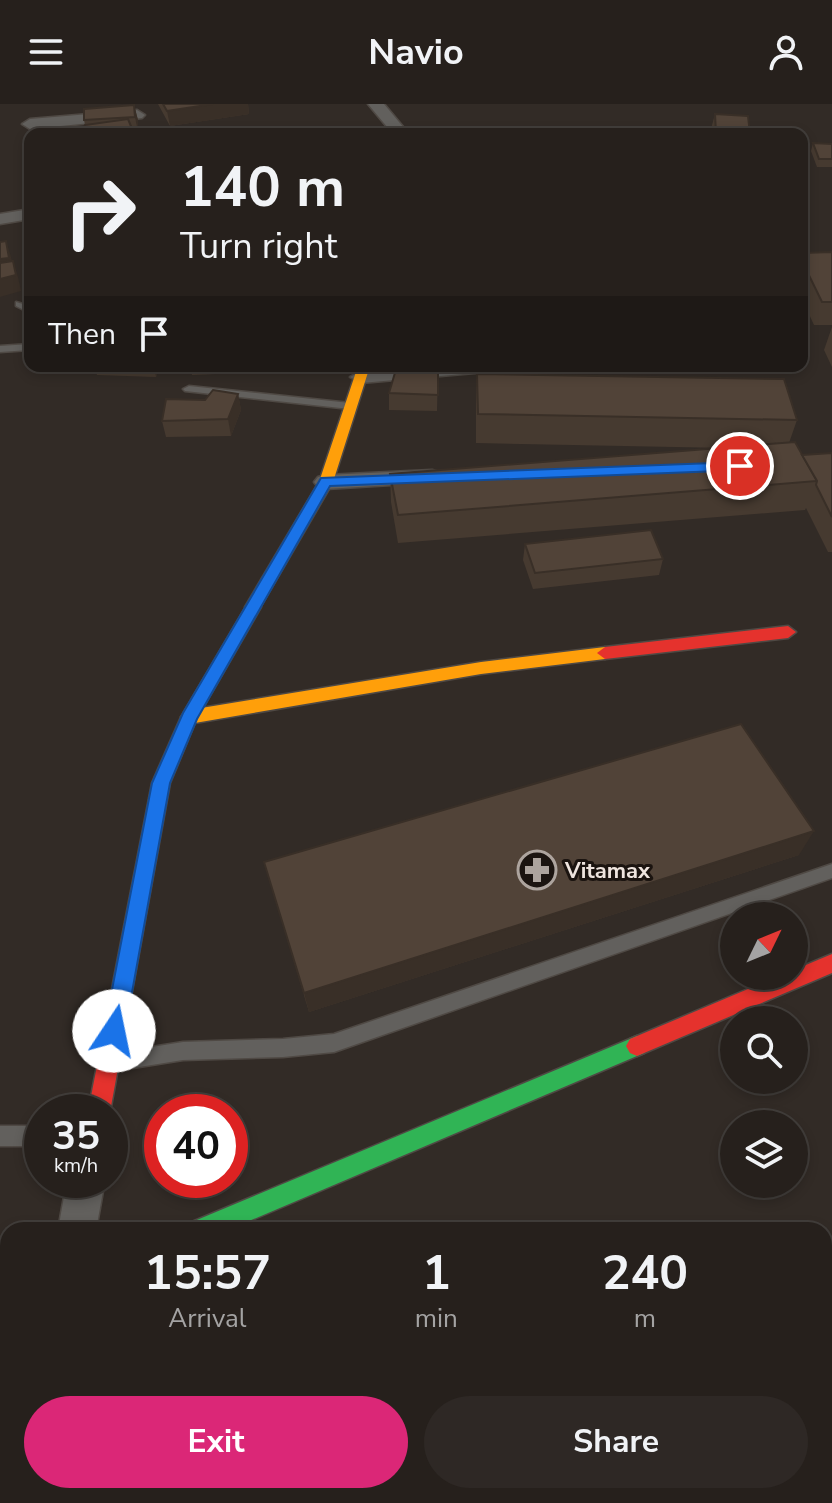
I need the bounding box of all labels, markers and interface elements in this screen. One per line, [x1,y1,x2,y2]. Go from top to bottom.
text: Navio [368,28,464,77]
icon: menu [24,30,68,74]
icon: person [764,30,808,74]
text: 140 m [180,149,345,226]
icon: right [48,160,152,264]
text: Turn right [180,222,337,271]
icon: arrive [132,312,176,356]
text: Then [48,314,116,355]
pin [706,432,774,500]
icon: arrive [718,444,762,488]
pharmacy icon: Vitamax [516,849,558,891]
place label: Vitamax [564,856,651,886]
north arrow [720,902,808,990]
map controls [720,902,808,1198]
position arrow [72,989,156,1073]
button: search [720,1006,808,1094]
speed limit sign: 40 [144,1094,248,1198]
text: 35 [52,1109,100,1163]
button: layers [720,1110,808,1198]
text: km/h [54,1152,98,1179]
text: 15:57 [144,1240,271,1306]
text: 1 [422,1240,451,1306]
text: 240 [602,1240,688,1306]
text: Arrival [168,1301,247,1336]
text: min [415,1301,458,1336]
text: m [634,1301,656,1336]
button: Exit [24,1396,408,1488]
button: Share [424,1396,808,1488]

